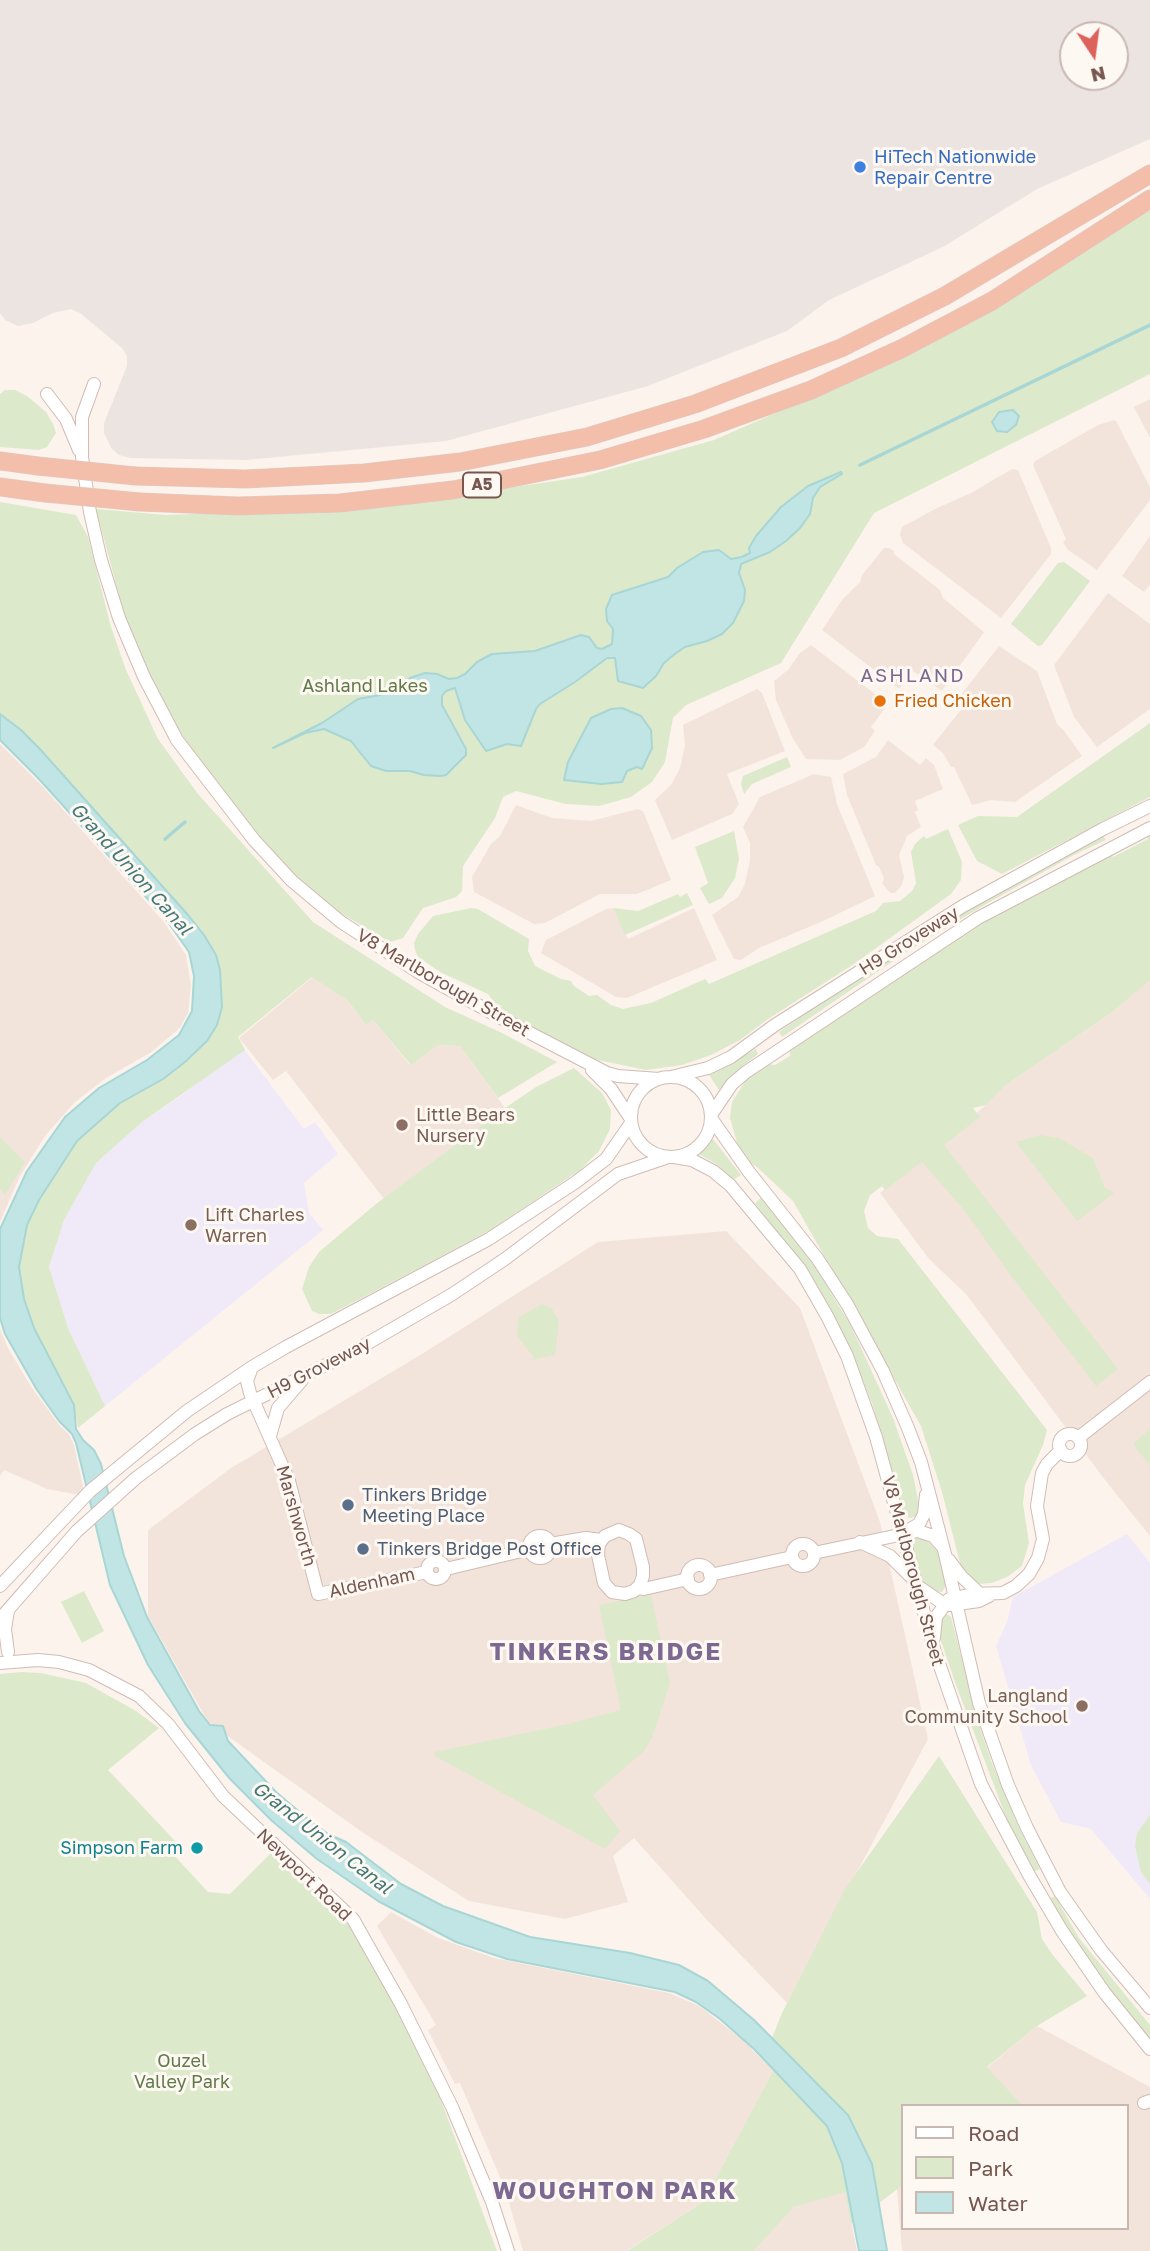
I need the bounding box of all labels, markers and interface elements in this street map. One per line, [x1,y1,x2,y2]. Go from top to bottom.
north arrow [1059,21,1129,91]
text: N [1089,62,1108,88]
place label: HiTech Nationwide Repair Centre [874,146,1036,188]
marker: HiTech Nationwide Repair Centre [852,159,868,175]
road number: A5 [463,472,501,498]
district label: ASHLAND [861,665,965,687]
park label: Ashland Lakes [302,675,428,697]
place label: Fried Chicken [894,690,1012,712]
marker: Fried Chicken [872,693,888,709]
water label: Grand Union Canal [66,798,196,940]
street label: H9 Groveway [855,902,963,980]
street label: V8 Marlborough Street [353,925,533,1041]
place label: Little Bears Nursery [416,1104,515,1146]
marker: Little Bears Nursery [394,1117,410,1133]
place label: Lift Charles Warren [205,1204,305,1246]
marker: Lift Charles Warren [183,1217,199,1233]
street label: H9 Groveway [264,1333,374,1403]
street label: Marshworth [271,1463,321,1569]
street label: V8 Marlborough Street [877,1473,949,1669]
place label: Tinkers Bridge Meeting Place [362,1484,487,1526]
marker: Tinkers Bridge Meeting Place [340,1497,356,1513]
place label: Tinkers Bridge Post Office [377,1538,602,1560]
marker: Tinkers Bridge Post Office [355,1541,371,1557]
street label: Aldenham [327,1563,417,1603]
district label: TINKERS BRIDGE [492,1638,720,1666]
place label: Langland Community School [904,1685,1068,1728]
marker: Langland Community School [1074,1698,1090,1714]
water label: Grand Union Canal [248,1777,396,1899]
street label: Newport Road [252,1824,356,1926]
place label: Simpson Farm [60,1837,183,1859]
marker: Simpson Farm [189,1840,205,1856]
park label: Ouzel Valley Park [134,2050,230,2092]
legend [902,2104,1129,2230]
text: Road [968,2120,1019,2146]
text: Park [968,2155,1013,2181]
district label: WOUGHTON PARK [494,2177,736,2205]
text: Water [968,2190,1028,2216]

